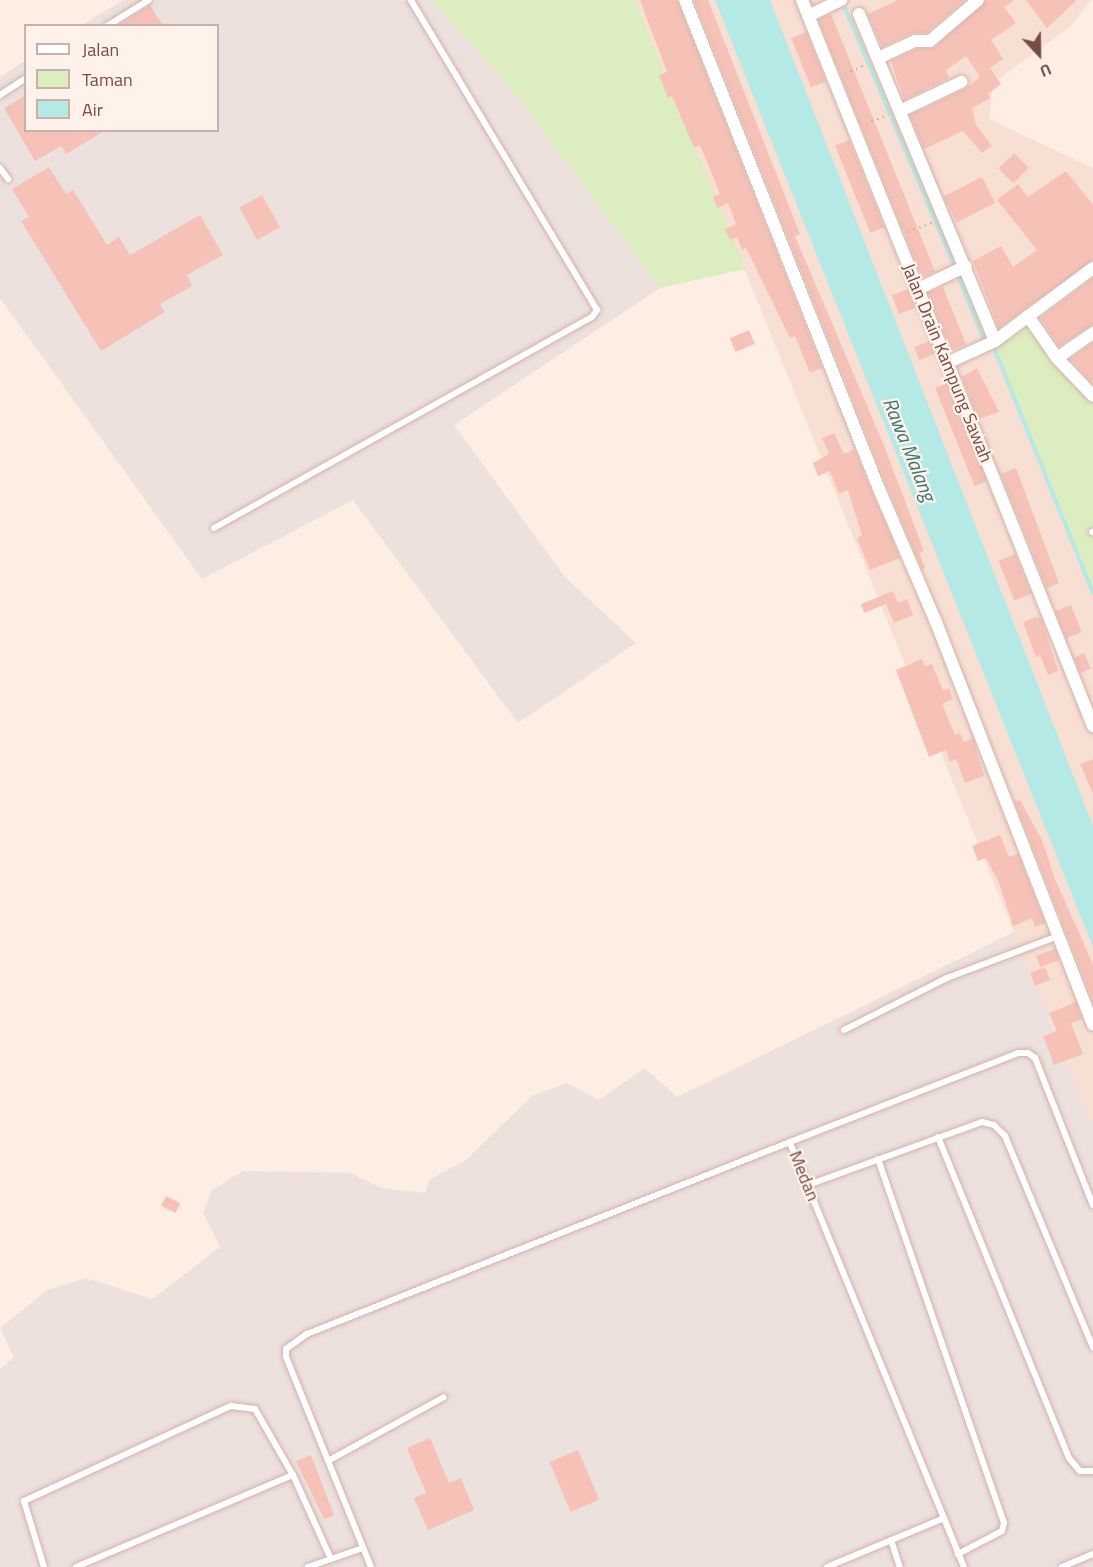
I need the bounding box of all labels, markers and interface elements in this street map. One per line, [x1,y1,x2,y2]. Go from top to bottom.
legend [24,24,219,132]
north arrow [1009,24,1069,84]
text: Jalan [82,36,119,63]
text: U [1036,58,1055,84]
text: Taman [82,66,133,93]
text: Air [82,96,103,123]
street label: Jalan Drain Kampung Sawah [897,260,997,466]
water label: Rawa Malang [878,394,942,504]
street label: Medan [784,1148,824,1204]

